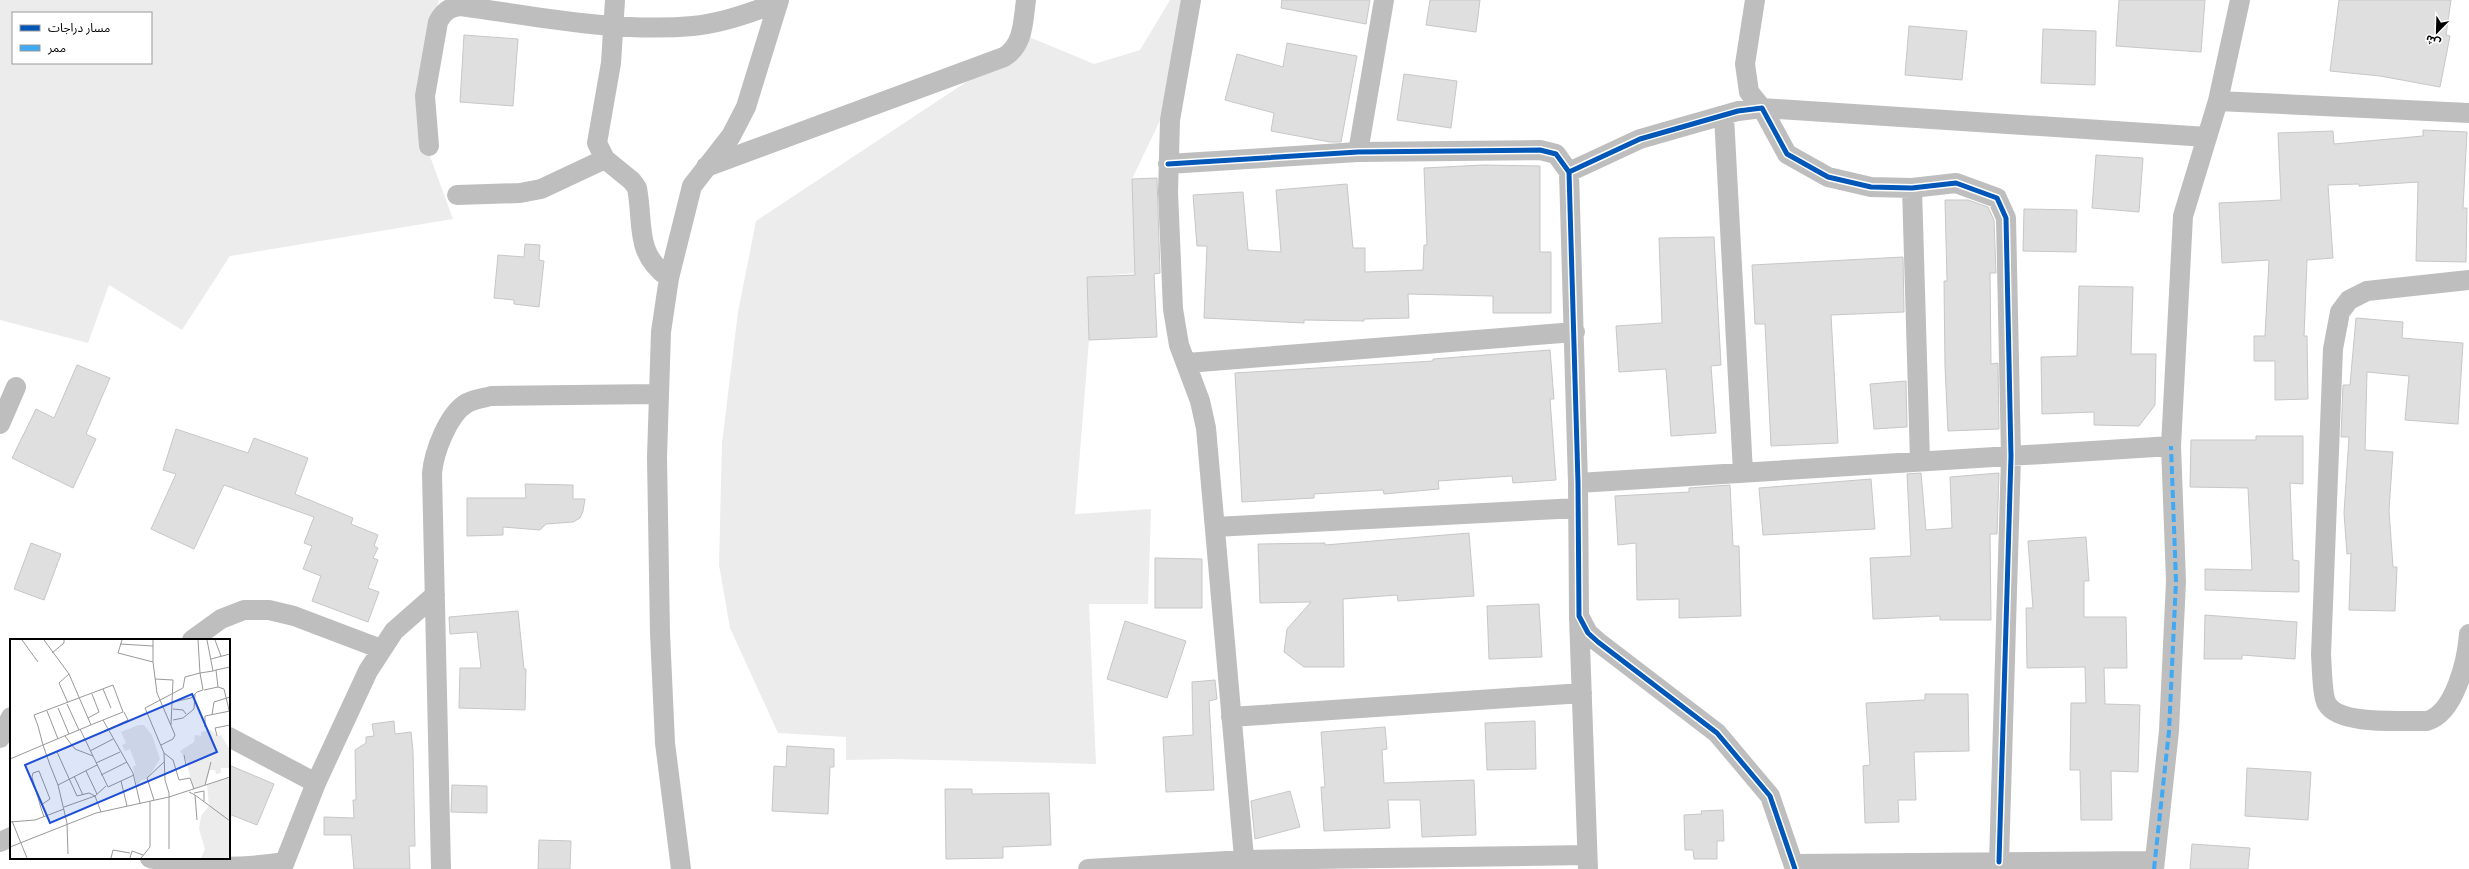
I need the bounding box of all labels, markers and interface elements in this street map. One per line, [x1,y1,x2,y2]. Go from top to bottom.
legend [12,12,152,64]
north arrow [2417,12,2457,52]
text: مسار دراجات [48,21,110,35]
text: ش [2424,32,2443,50]
text: ممر [47,41,66,55]
inset map [10,639,230,859]

